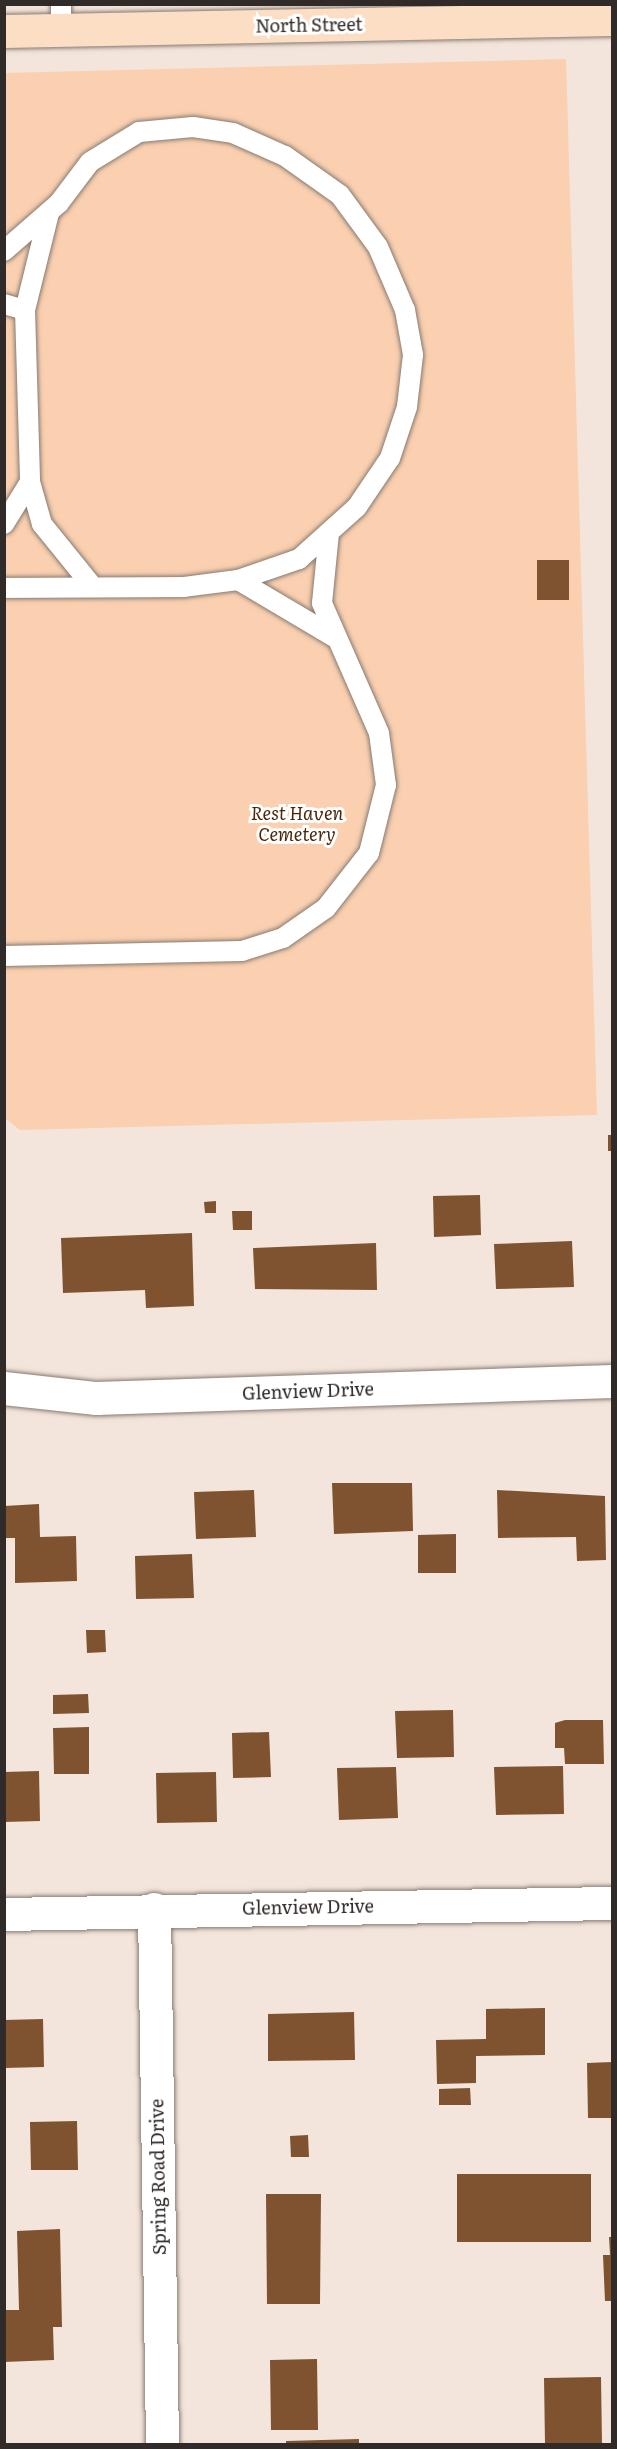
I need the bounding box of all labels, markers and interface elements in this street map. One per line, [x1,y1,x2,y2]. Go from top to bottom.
street label: North Street [255,13,363,37]
park label: Rest Haven Cemetery [251,803,343,846]
street label: Glenview Drive [242,1378,374,1404]
street label: Glenview Drive [242,1895,374,1919]
street label: Spring Road Drive [146,2099,170,2255]

